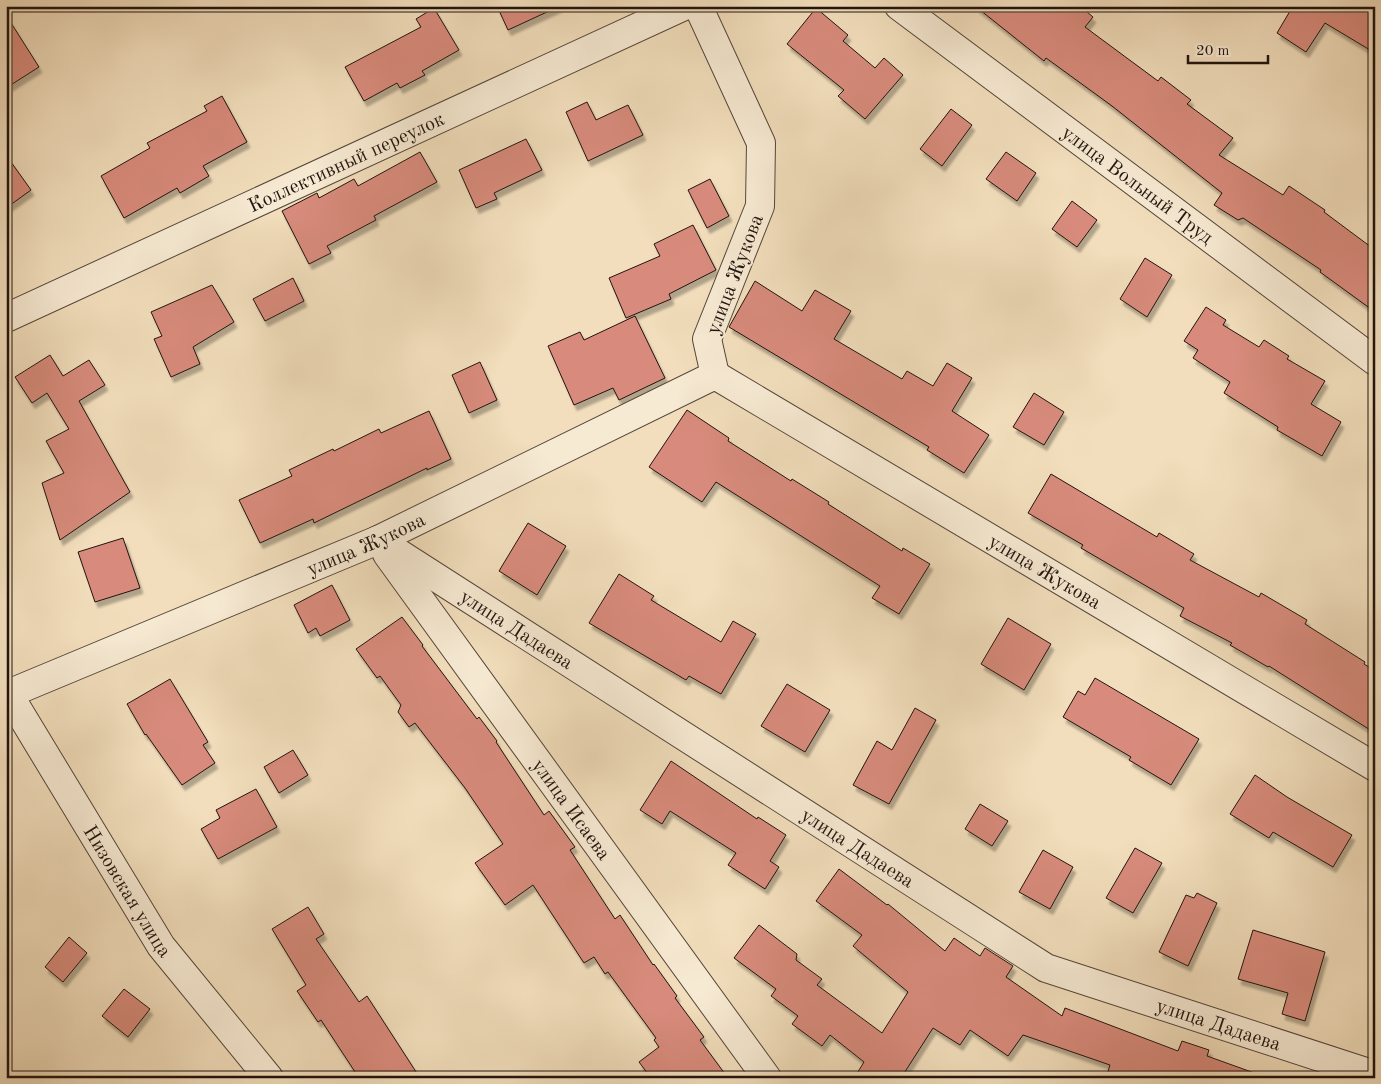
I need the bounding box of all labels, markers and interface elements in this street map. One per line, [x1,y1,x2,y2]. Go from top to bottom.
scale bar [1188,32,1268,64]
text: 20 m [1196,44,1230,59]
street label: Коллективный переулок [245,110,448,217]
street label: улица Вольный Труд [1057,123,1216,249]
street label: улица Жукова [704,212,768,338]
street label: улица Жукова [304,510,429,580]
street label: улица Жукова [984,532,1104,614]
street label: улица Дадаева [456,587,576,674]
street label: улица Исаева [527,756,614,865]
street label: улица Дадаева [797,806,917,893]
street label: Низовская улица [78,822,174,962]
street label: улица Дадаева [1153,996,1283,1056]

